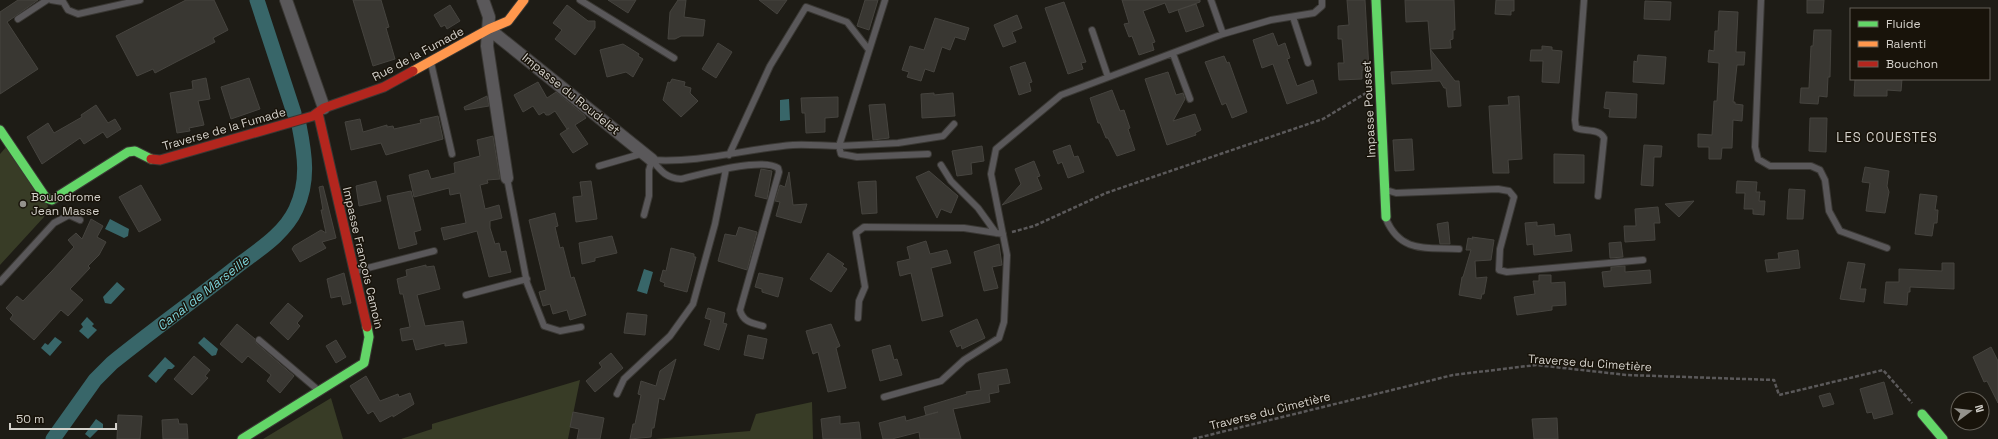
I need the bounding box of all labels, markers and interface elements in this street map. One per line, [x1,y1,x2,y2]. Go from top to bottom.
legend [1850,8,1990,80]
text: Fluide [1886,16,1921,32]
street label: Rue de la Fumade [369,23,467,85]
text: Ralenti [1886,36,1926,52]
street label: Impasse du Roudelet [519,50,623,138]
text: Bouchon [1886,56,1938,72]
street label: Impasse Pousset [1358,60,1380,158]
street label: Traverse de la Fumade [160,104,288,154]
district label: LES COUESTES [1836,129,1938,146]
street label: Impasse François Camoin [339,185,387,331]
place label: Boulodrome Jean Masse [31,189,101,219]
marker: Boulodrome Jean Masse [18,199,28,209]
water label: Canal de Marseille [153,251,254,334]
street label: Traverse du Cimetière [1527,351,1653,375]
street label: Traverse du Cimetière [1208,388,1332,434]
north arrow [1950,391,1990,431]
text: N [1972,403,1987,414]
scale bar [10,405,116,431]
text: 50 m [16,411,44,427]

